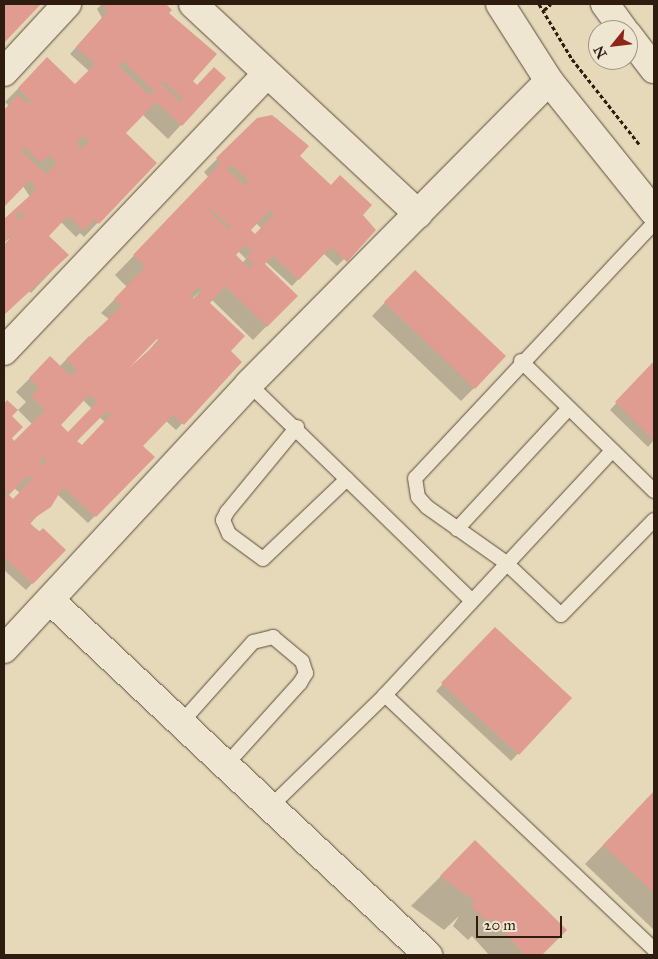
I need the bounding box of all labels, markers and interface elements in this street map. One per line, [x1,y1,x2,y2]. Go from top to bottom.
north arrow [588,20,638,70]
text: N [590,43,611,61]
scale bar [478,906,564,938]
text: 20 m [484,916,516,934]

